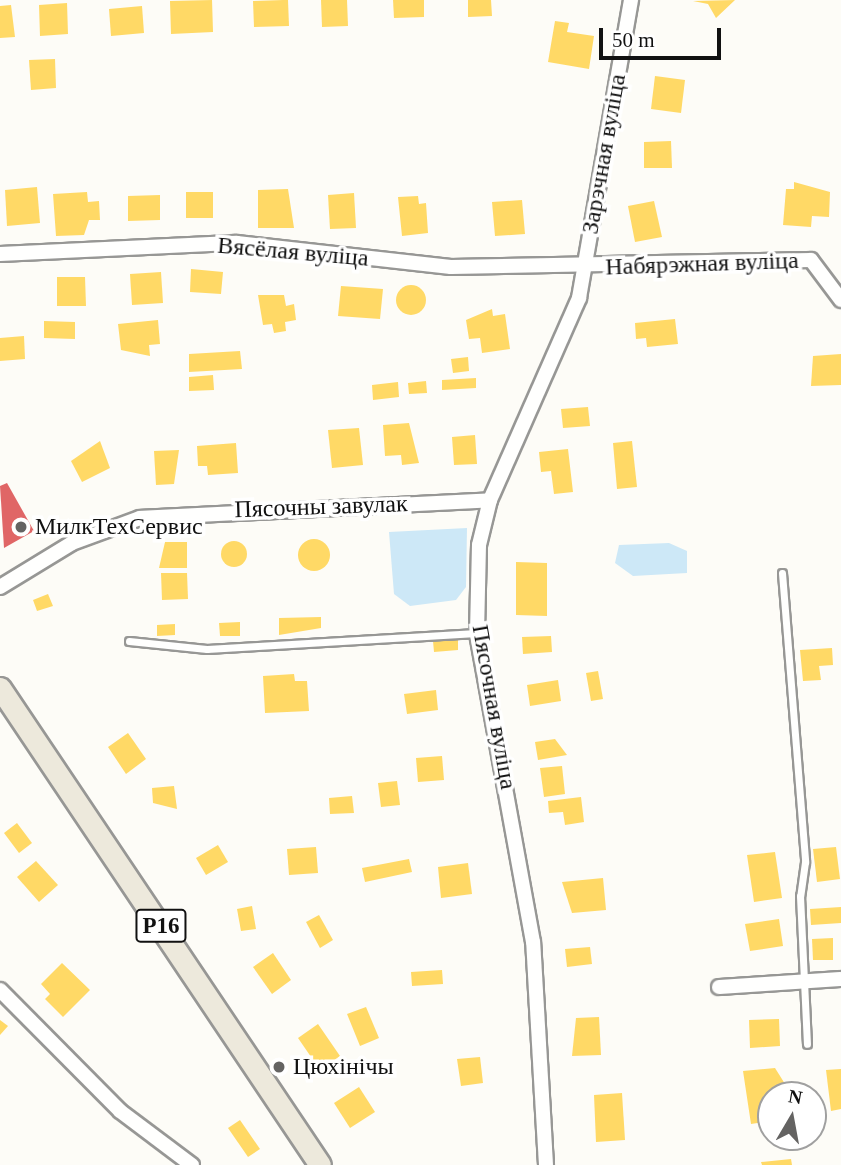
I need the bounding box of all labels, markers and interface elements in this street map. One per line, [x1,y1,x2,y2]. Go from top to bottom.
scale bar [603,14,726,58]
text: 50 m [612,28,655,52]
street label: Зарэчная вуліца [576,72,632,236]
street label: Вясёлая вуліца [216,231,370,273]
street label: Набярэжная вуліца [605,246,799,282]
street label: Пясочны завулак [234,490,408,524]
place label: МилкТехСервис [35,513,203,541]
marker: МилкТехСервис [13,519,29,535]
street label: Пясочная вуліца [465,622,523,792]
road number: Р16 [135,906,187,945]
place label: Цюхінічы [293,1053,394,1081]
marker: Цюхінічы [271,1059,287,1075]
north arrow [757,1081,827,1151]
text: N [787,1085,804,1108]

